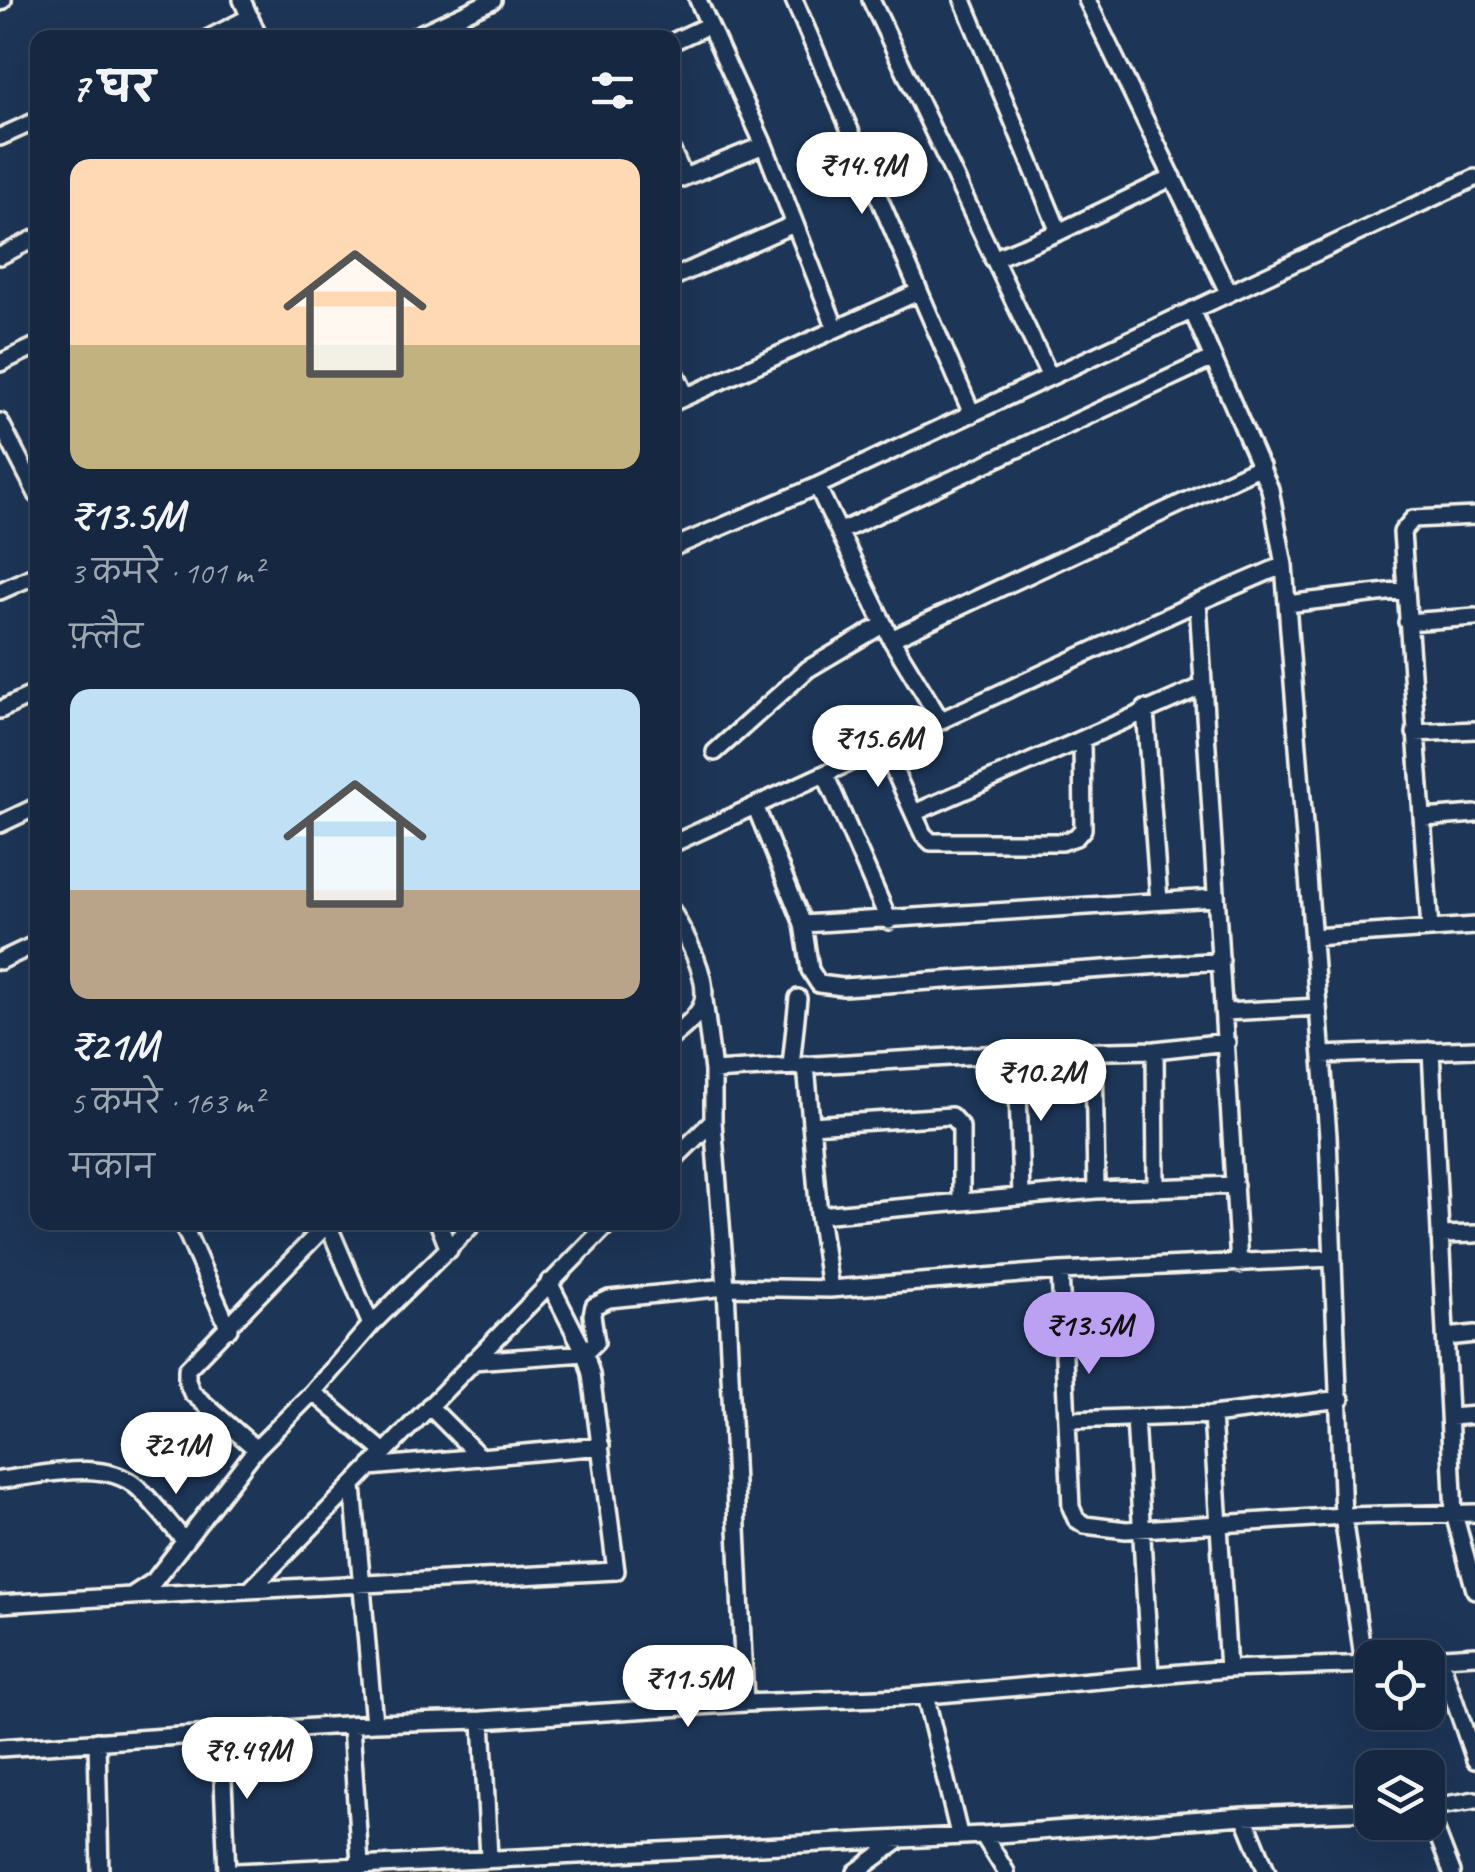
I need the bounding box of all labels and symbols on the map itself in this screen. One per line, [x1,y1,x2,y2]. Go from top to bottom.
pin: ₹14.9M [781,132,943,217]
pin: ₹15.6M [797,705,959,790]
pin: ₹10.2M [960,1039,1122,1124]
pin: ₹13.5M [1008,1292,1170,1377]
pin: ₹21M [117,1412,235,1497]
pin: ₹11.5M [607,1645,769,1730]
pin: ₹9.49M [166,1717,328,1802]

